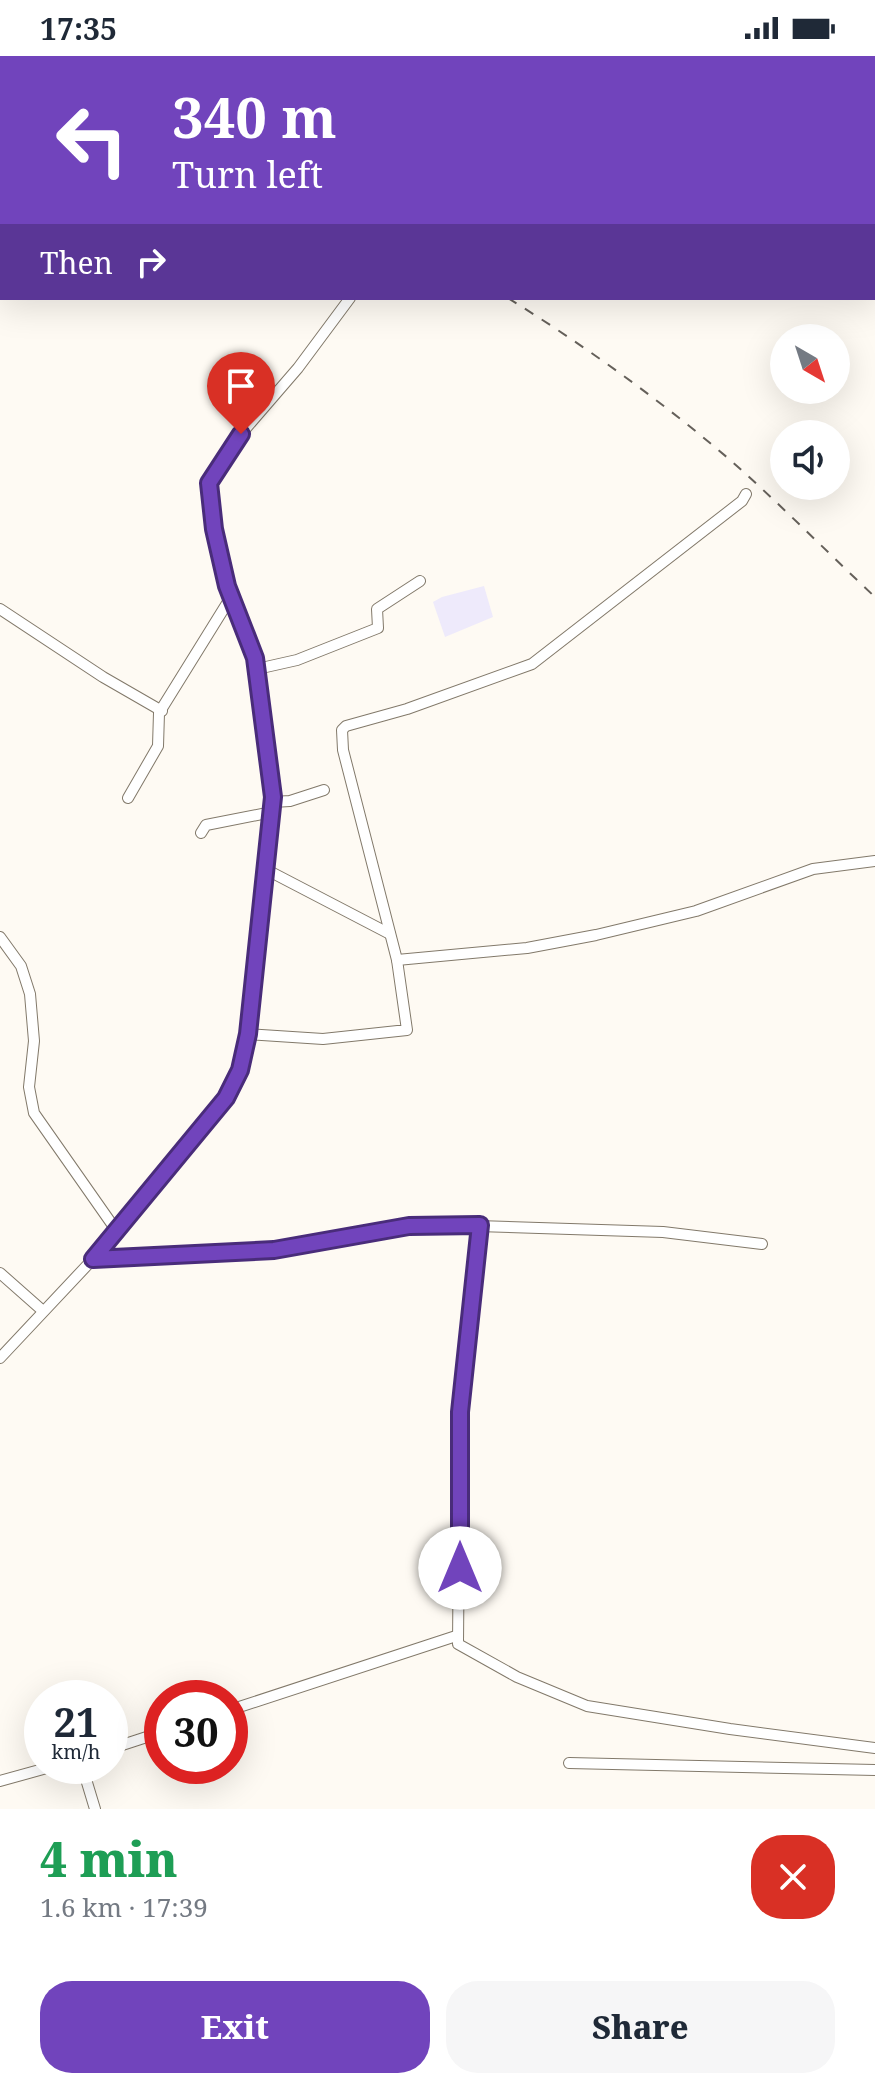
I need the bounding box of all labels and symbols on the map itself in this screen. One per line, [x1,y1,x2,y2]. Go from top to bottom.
north arrow [770,324,850,404]
pin [207,352,275,434]
position arrow [418,1526,502,1610]
speed limit sign: 30 [144,1680,248,1784]

